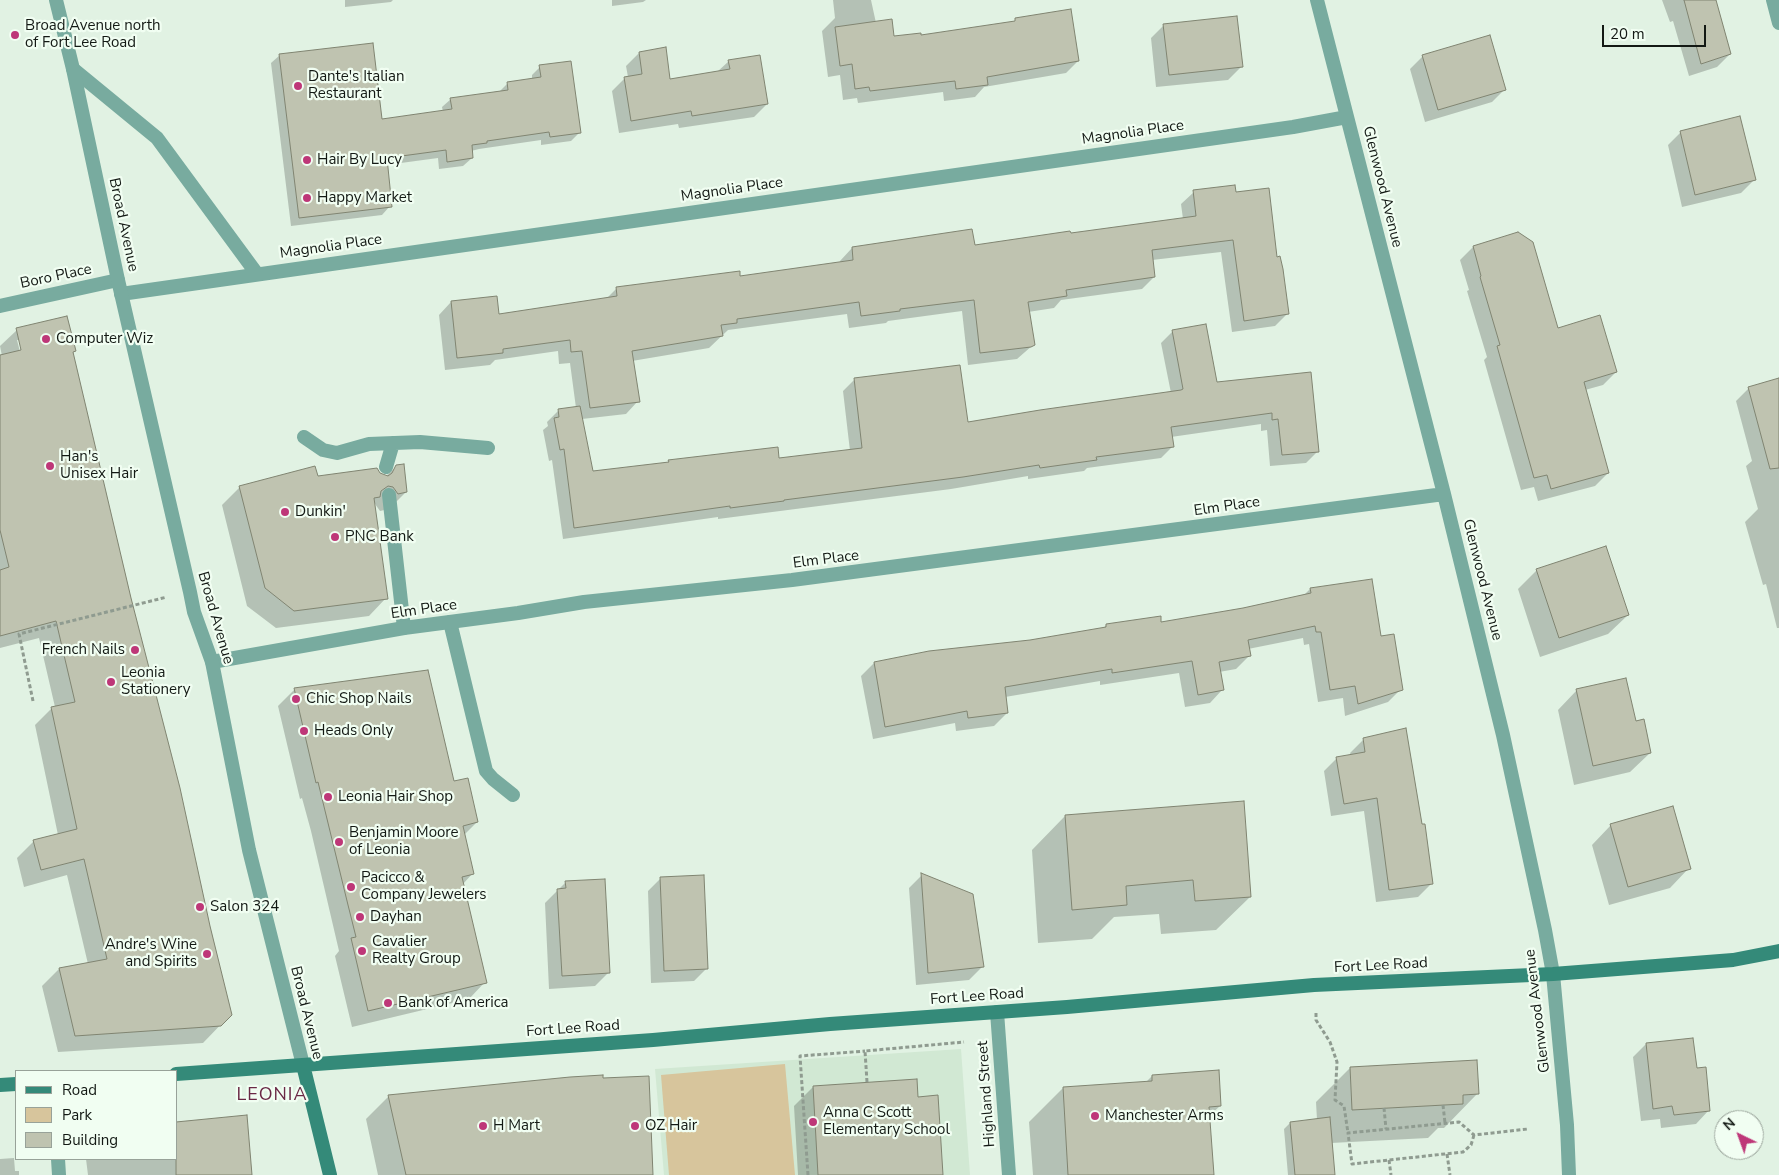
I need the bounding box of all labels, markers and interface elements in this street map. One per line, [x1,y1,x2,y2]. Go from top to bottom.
scale bar [1604,15,1708,47]
place label: Broad Avenue north of Fort Lee Road [25,17,161,52]
text: 20 m [1610,24,1645,44]
marker: Broad Avenue north of Fort Lee Road [9,29,21,41]
place label: Dante's Italian Restaurant [308,68,405,103]
marker: Dante's Italian Restaurant [292,80,304,92]
street label: Magnolia Place [1081,117,1185,149]
street label: Glenwood Avenue [1358,124,1406,250]
place label: Hair By Lucy [317,151,402,169]
marker: Hair By Lucy [301,154,313,166]
street label: Magnolia Place [680,174,784,206]
street label: Broad Avenue [104,176,142,274]
place label: Happy Market [317,189,412,207]
marker: Happy Market [301,192,313,204]
street label: Magnolia Place [279,231,383,263]
street label: Boro Place [19,261,93,293]
place label: Computer Wiz [56,330,153,348]
marker: Computer Wiz [40,333,52,345]
place label: Han's Unisex Hair [60,448,138,483]
marker: Han's Unisex Hair [44,460,56,472]
street label: Elm Place [1193,493,1261,521]
place label: Dunkin' [295,503,346,521]
marker: Dunkin' [279,506,291,518]
street label: Glenwood Avenue [1458,517,1506,643]
place label: PNC Bank [345,528,414,546]
marker: PNC Bank [329,531,341,543]
street label: Elm Place [792,547,860,573]
street label: Broad Avenue [193,570,237,666]
street label: Elm Place [390,596,458,624]
place label: French Nails [42,641,125,659]
marker: French Nails [129,644,141,656]
place label: Leonia Stationery [121,664,190,699]
marker: Leonia Stationery [105,676,117,688]
place label: Chic Shop Nails [306,690,412,708]
marker: Chic Shop Nails [290,693,302,705]
place label: Heads Only [314,722,393,740]
marker: Heads Only [298,725,310,737]
place label: Leonia Hair Shop [338,788,453,806]
marker: Leonia Hair Shop [322,791,334,803]
place label: Benjamin Moore of Leonia [349,824,459,859]
marker: Benjamin Moore of Leonia [333,836,345,848]
place label: Pacicco & Company Jewelers [361,869,487,904]
marker: Pacicco & Company Jewelers [345,881,357,893]
place label: Salon 324 [210,898,279,916]
marker: Salon 324 [194,901,206,913]
place label: Dayhan [370,908,422,926]
marker: Dayhan [354,911,366,923]
place label: Cavalier Realty Group [372,933,461,968]
place label: Andre's Wine and Spirits [105,936,197,971]
marker: Cavalier Realty Group [356,945,368,957]
marker: Andre's Wine and Spirits [201,948,213,960]
street label: Glenwood Avenue [1521,948,1555,1074]
street label: Fort Lee Road [1334,955,1428,977]
street label: Broad Avenue [286,965,326,1061]
street label: Fort Lee Road [930,985,1024,1009]
place label: Bank of America [398,994,509,1012]
marker: Bank of America [382,997,394,1009]
street label: Fort Lee Road [526,1017,620,1041]
street label: Highland Street [974,1040,1000,1148]
legend [15,1070,178,1160]
text: Road [62,1080,97,1100]
district label: LEONIA [236,1085,308,1107]
place label: Anna C Scott Elementary School [823,1104,950,1139]
text: Park [62,1105,92,1125]
place label: Manchester Arms [1105,1107,1224,1125]
marker: Manchester Arms [1089,1110,1101,1122]
north arrow [1714,1110,1764,1160]
text: N [1719,1114,1740,1135]
marker: Anna C Scott Elementary School [807,1116,819,1128]
place label: H Mart [493,1117,540,1135]
place label: OZ Hair [645,1117,697,1135]
marker: H Mart [477,1120,489,1132]
marker: OZ Hair [629,1120,641,1132]
text: Building [62,1130,118,1150]

